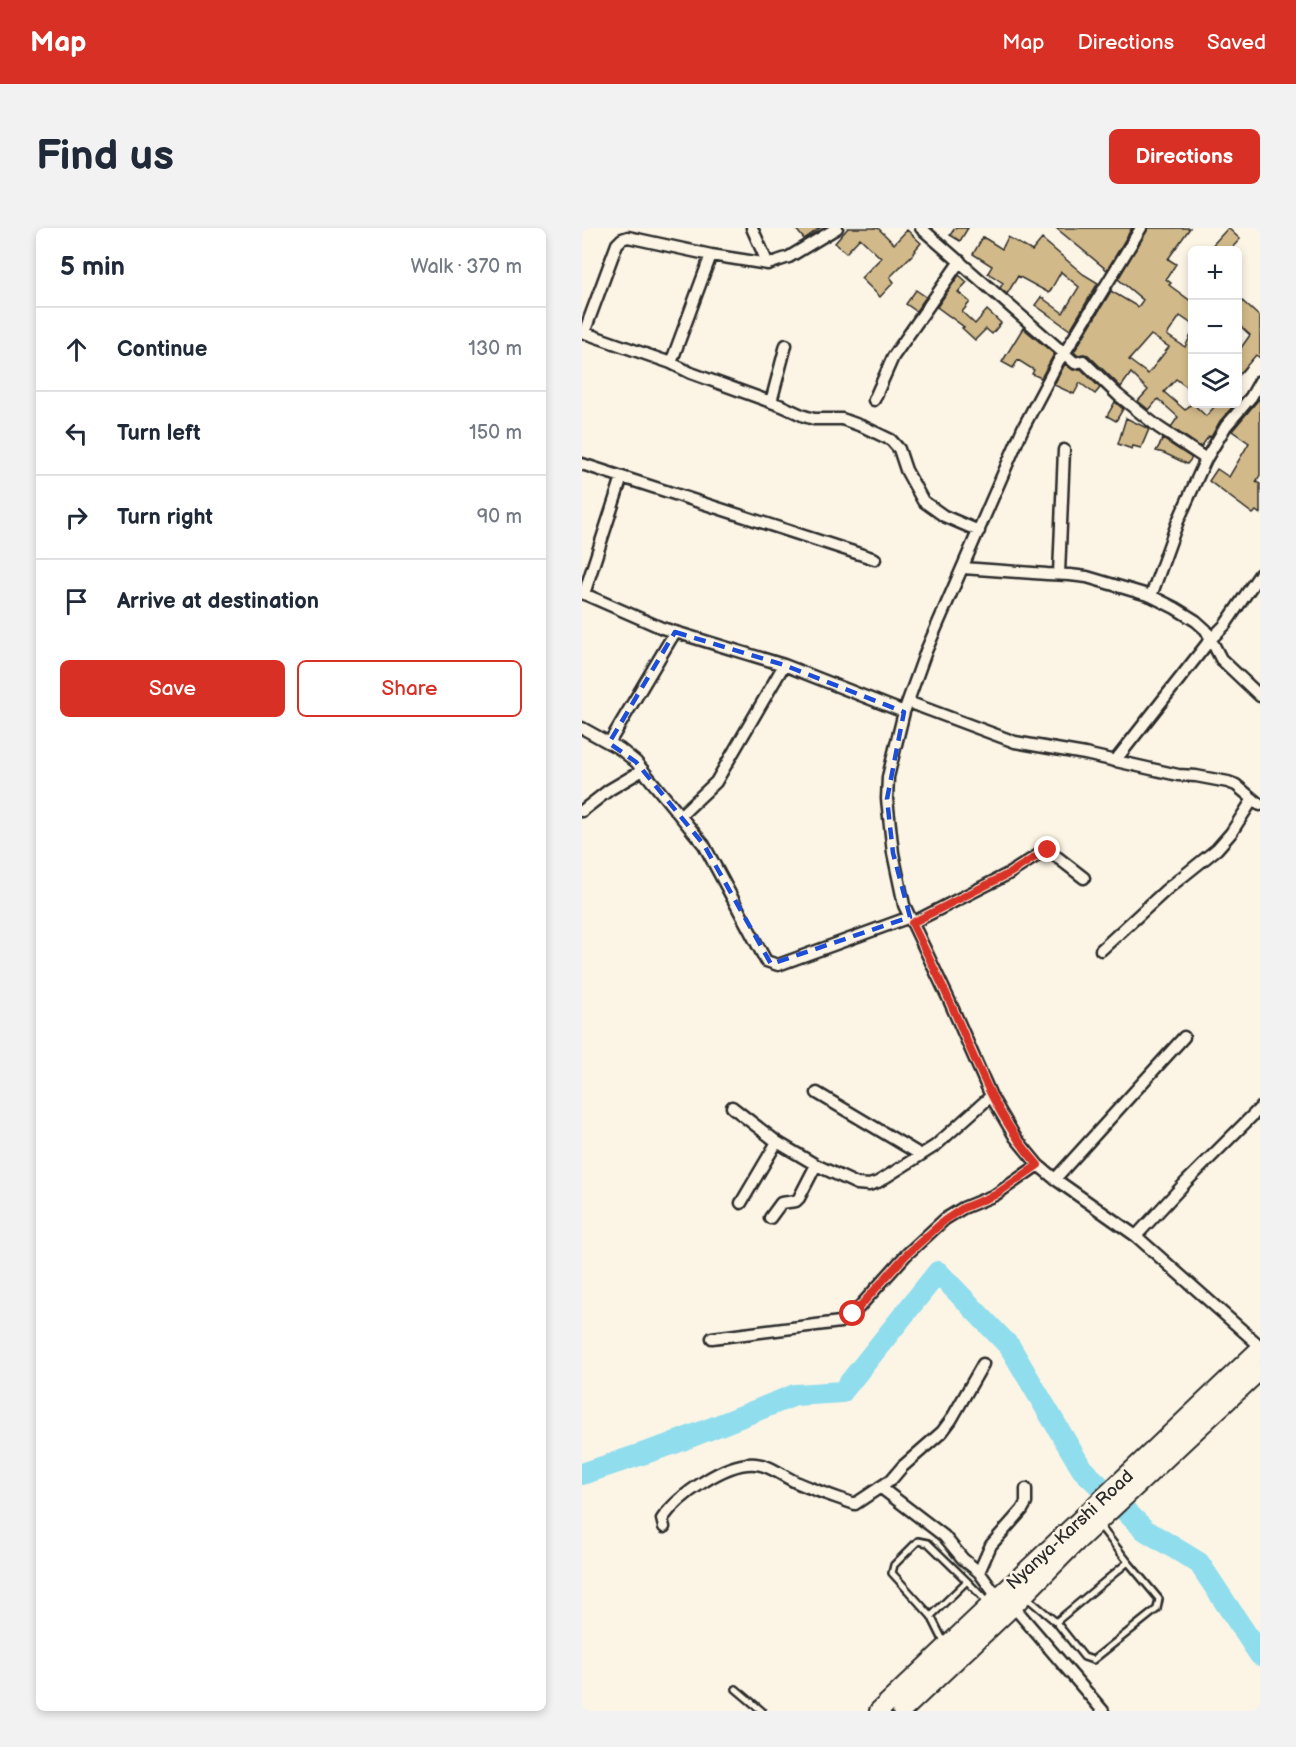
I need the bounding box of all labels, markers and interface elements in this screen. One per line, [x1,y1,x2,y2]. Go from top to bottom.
text: Map [30,26,86,59]
text: Map [1002,30,1045,55]
text: Directions [1078,30,1174,55]
text: Saved [1207,30,1266,55]
button: Directions [1109,129,1260,184]
text: Find us [36,131,174,182]
map controls [1188,246,1242,408]
button: + [1188,246,1242,300]
text: 5 min [60,252,125,283]
text: Walk · 370 m [410,255,522,279]
button: − [1188,300,1242,354]
icon: ahead [60,333,93,366]
text: Continue [117,336,207,363]
text: 130 m [468,337,522,361]
button: layers [1188,354,1242,408]
icon: left [60,417,93,450]
text: Turn left [117,420,201,447]
text: 150 m [469,421,522,445]
icon: right [60,501,93,534]
text: Turn right [117,504,213,531]
text: 90 m [477,505,522,529]
icon: arrive [60,585,93,618]
text: Arrive at destination [117,588,319,615]
button: Save [60,660,285,717]
button: Share [297,660,522,717]
route end [1034,836,1060,862]
route start [839,1300,865,1326]
street label: Nyanya-Karshi Road [1002,1466,1138,1594]

